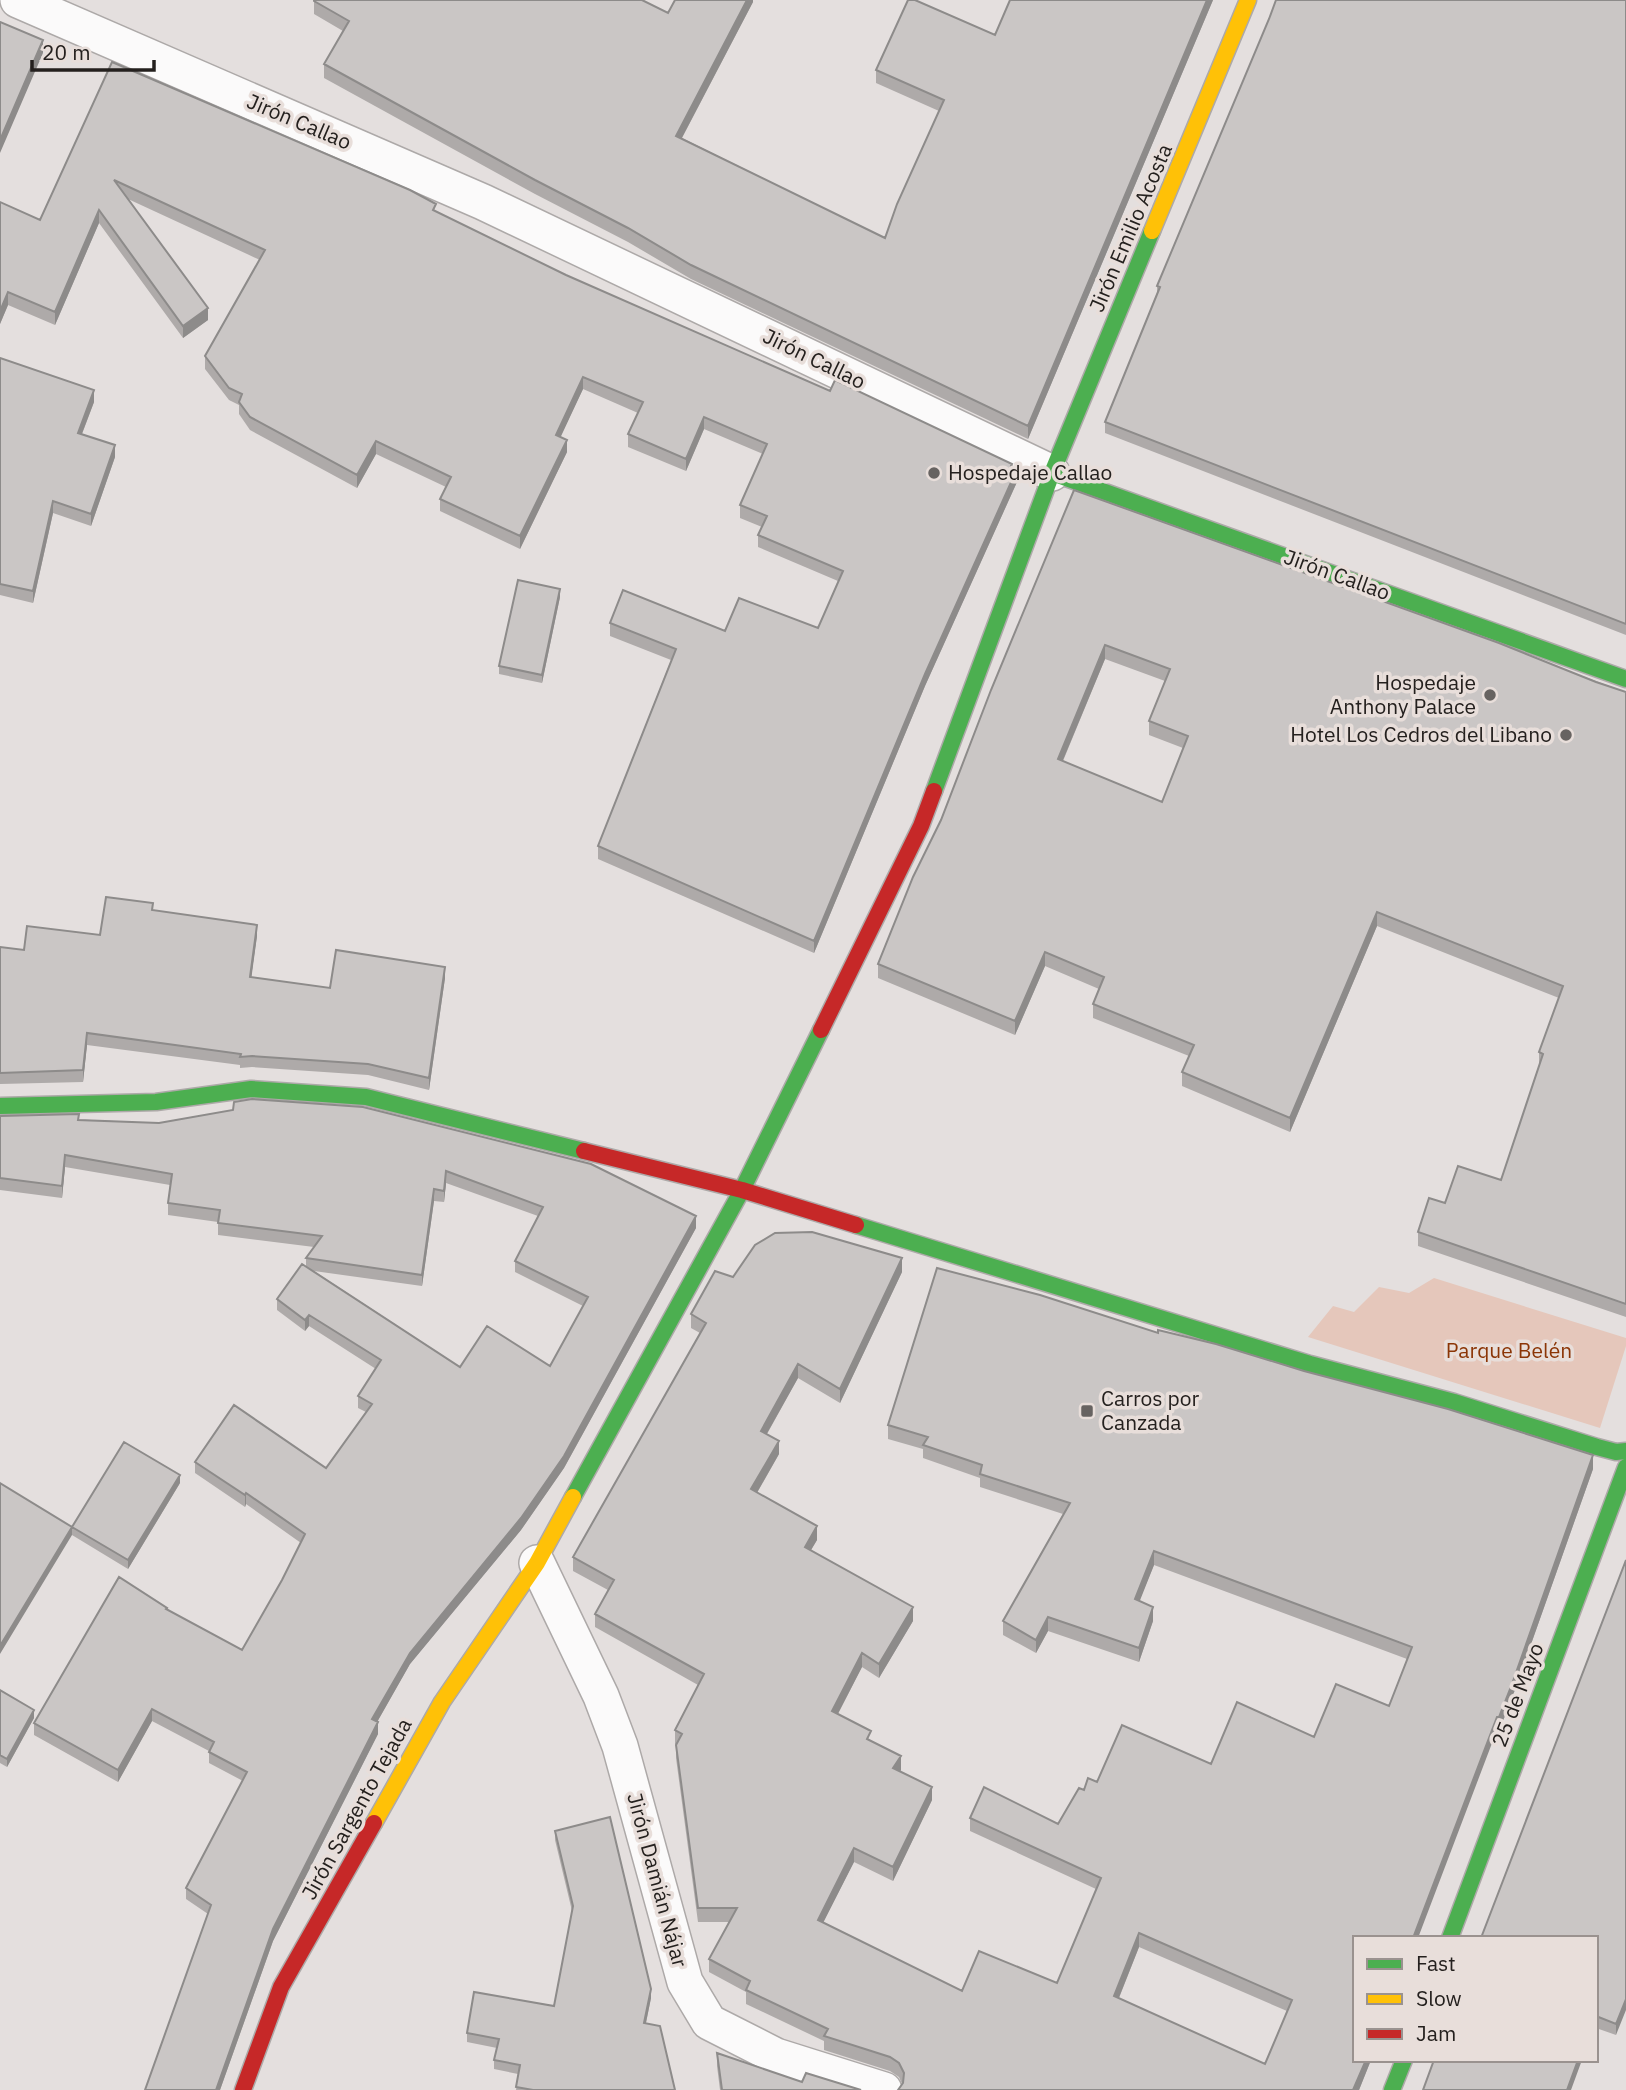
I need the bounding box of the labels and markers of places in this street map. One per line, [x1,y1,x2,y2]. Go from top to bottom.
place label: Hospedaje Callao [948,458,1112,486]
marker: Hospedaje Callao [926,465,942,481]
place label: Hospedaje Anthony Palace [1330,668,1476,720]
marker: Hospedaje Anthony Palace [1482,687,1498,703]
place label: Hotel Los Cedros del Libano [1290,720,1552,748]
marker: Hotel Los Cedros del Libano [1558,727,1574,743]
place label: Carros por Canzada [1101,1384,1199,1436]
marker: Carros por Canzada [1079,1403,1095,1419]

